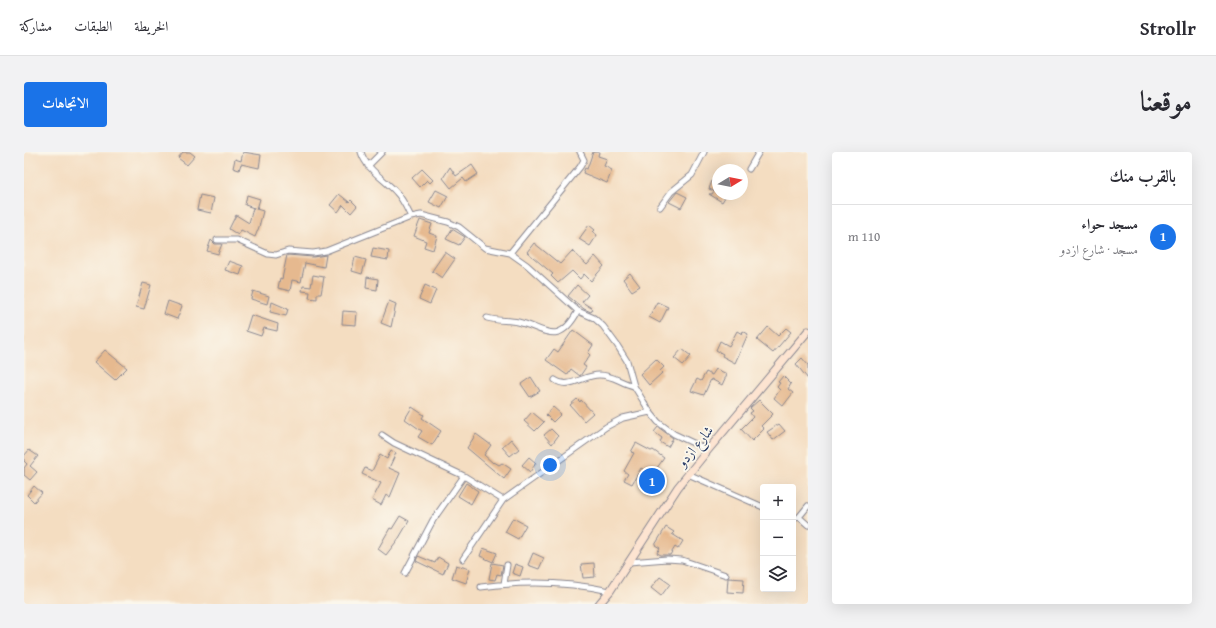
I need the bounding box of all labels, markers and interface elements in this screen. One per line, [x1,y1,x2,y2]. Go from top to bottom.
text: Strollr [1140,14,1196,42]
text: مشاركة [20,16,52,36]
text: الطبقات [74,16,112,36]
text: الخريطة [134,16,168,36]
text: موقعنا [1140,80,1192,121]
button: الاتجاهات [24,82,107,127]
text: بالقرب منك [1109,163,1176,188]
north arrow [712,164,748,200]
text: مسجد حواء [1081,213,1138,234]
text: 110 m [848,227,880,246]
text: 1 [1160,227,1166,246]
text: مسجد · شارع ازدو [1060,240,1138,259]
street label: شارع ازدو [671,421,719,474]
your location [540,455,560,475]
pin: 1 [639,466,665,496]
map controls [760,484,796,592]
button: + [760,484,796,520]
button: − [760,520,796,556]
button: layers [760,556,796,592]

